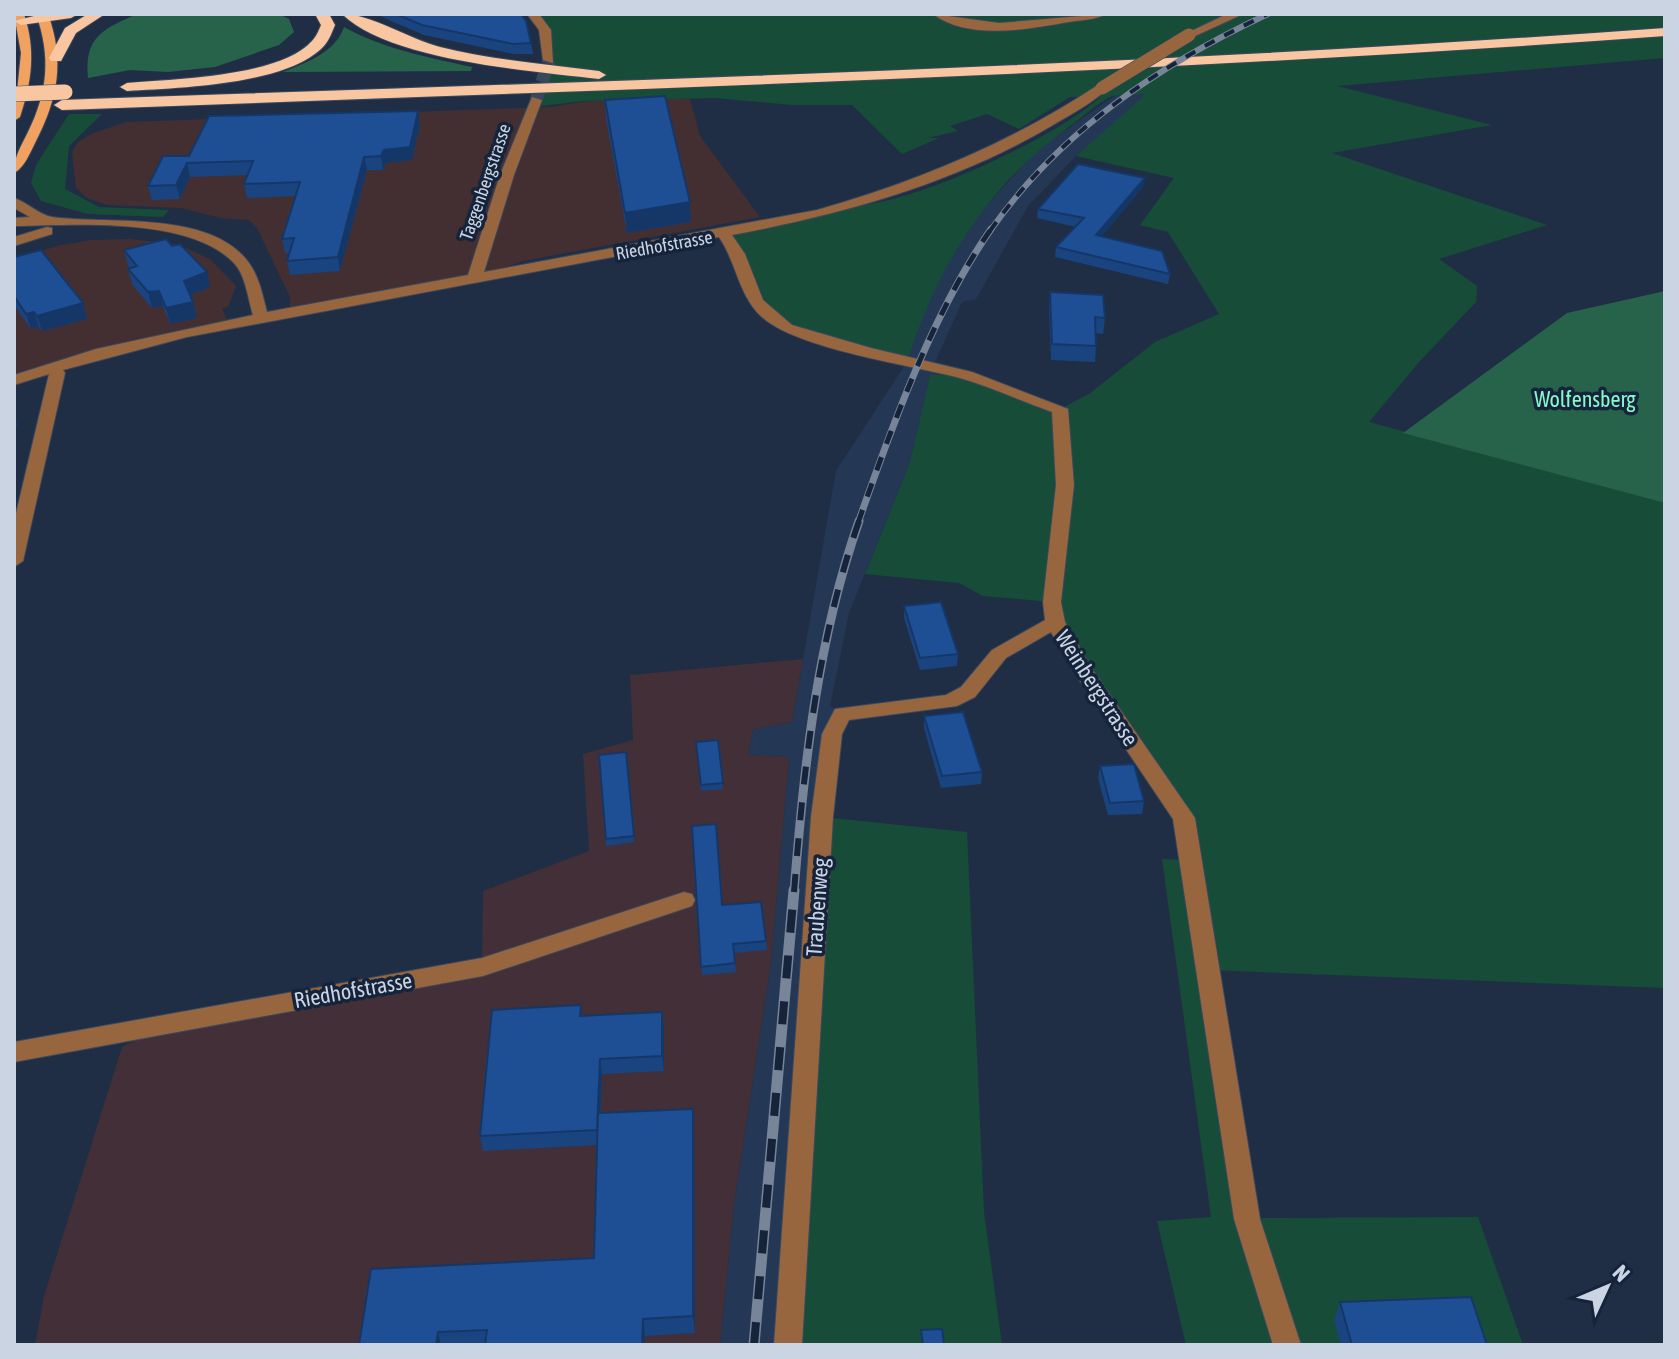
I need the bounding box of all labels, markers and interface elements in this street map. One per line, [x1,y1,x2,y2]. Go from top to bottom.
street label: Taggenbergstrasse [455,121,515,243]
street label: Riedhofstrasse [614,226,714,264]
park label: Wolfensberg [1534,386,1636,412]
street label: Weinbergstrasse [1050,625,1144,751]
street label: Traubenweg [801,856,833,957]
street label: Riedhofstrasse [292,967,414,1013]
north arrow [1567,1247,1647,1327]
text: N [1608,1259,1635,1287]

